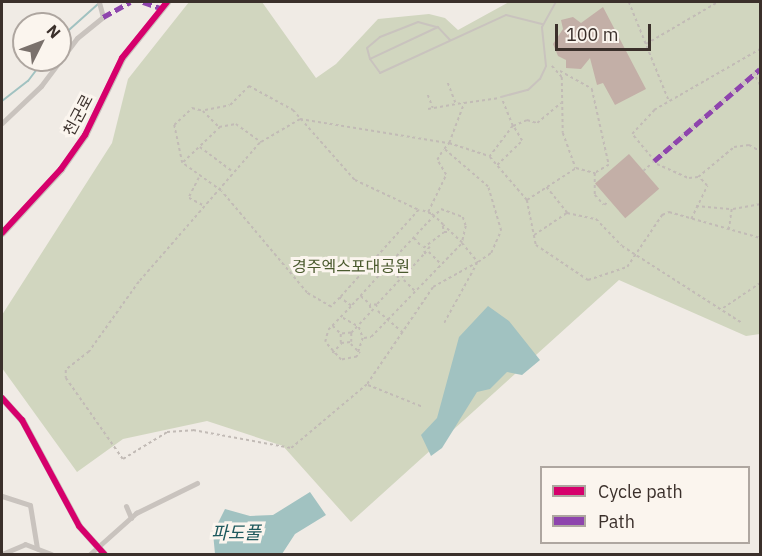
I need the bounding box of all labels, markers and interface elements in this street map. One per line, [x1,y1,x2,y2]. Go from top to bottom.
north arrow [12,12,72,72]
scale bar [558,12,654,50]
text: N [43,20,65,42]
text: 100 m [566,23,618,46]
street label: 천군로 [59,91,97,139]
park label: 경주엑스포대공원 [292,256,410,276]
legend [540,466,750,544]
text: Cycle path [598,480,683,503]
text: Path [598,510,635,533]
water label: 파도풀 [211,522,261,544]

